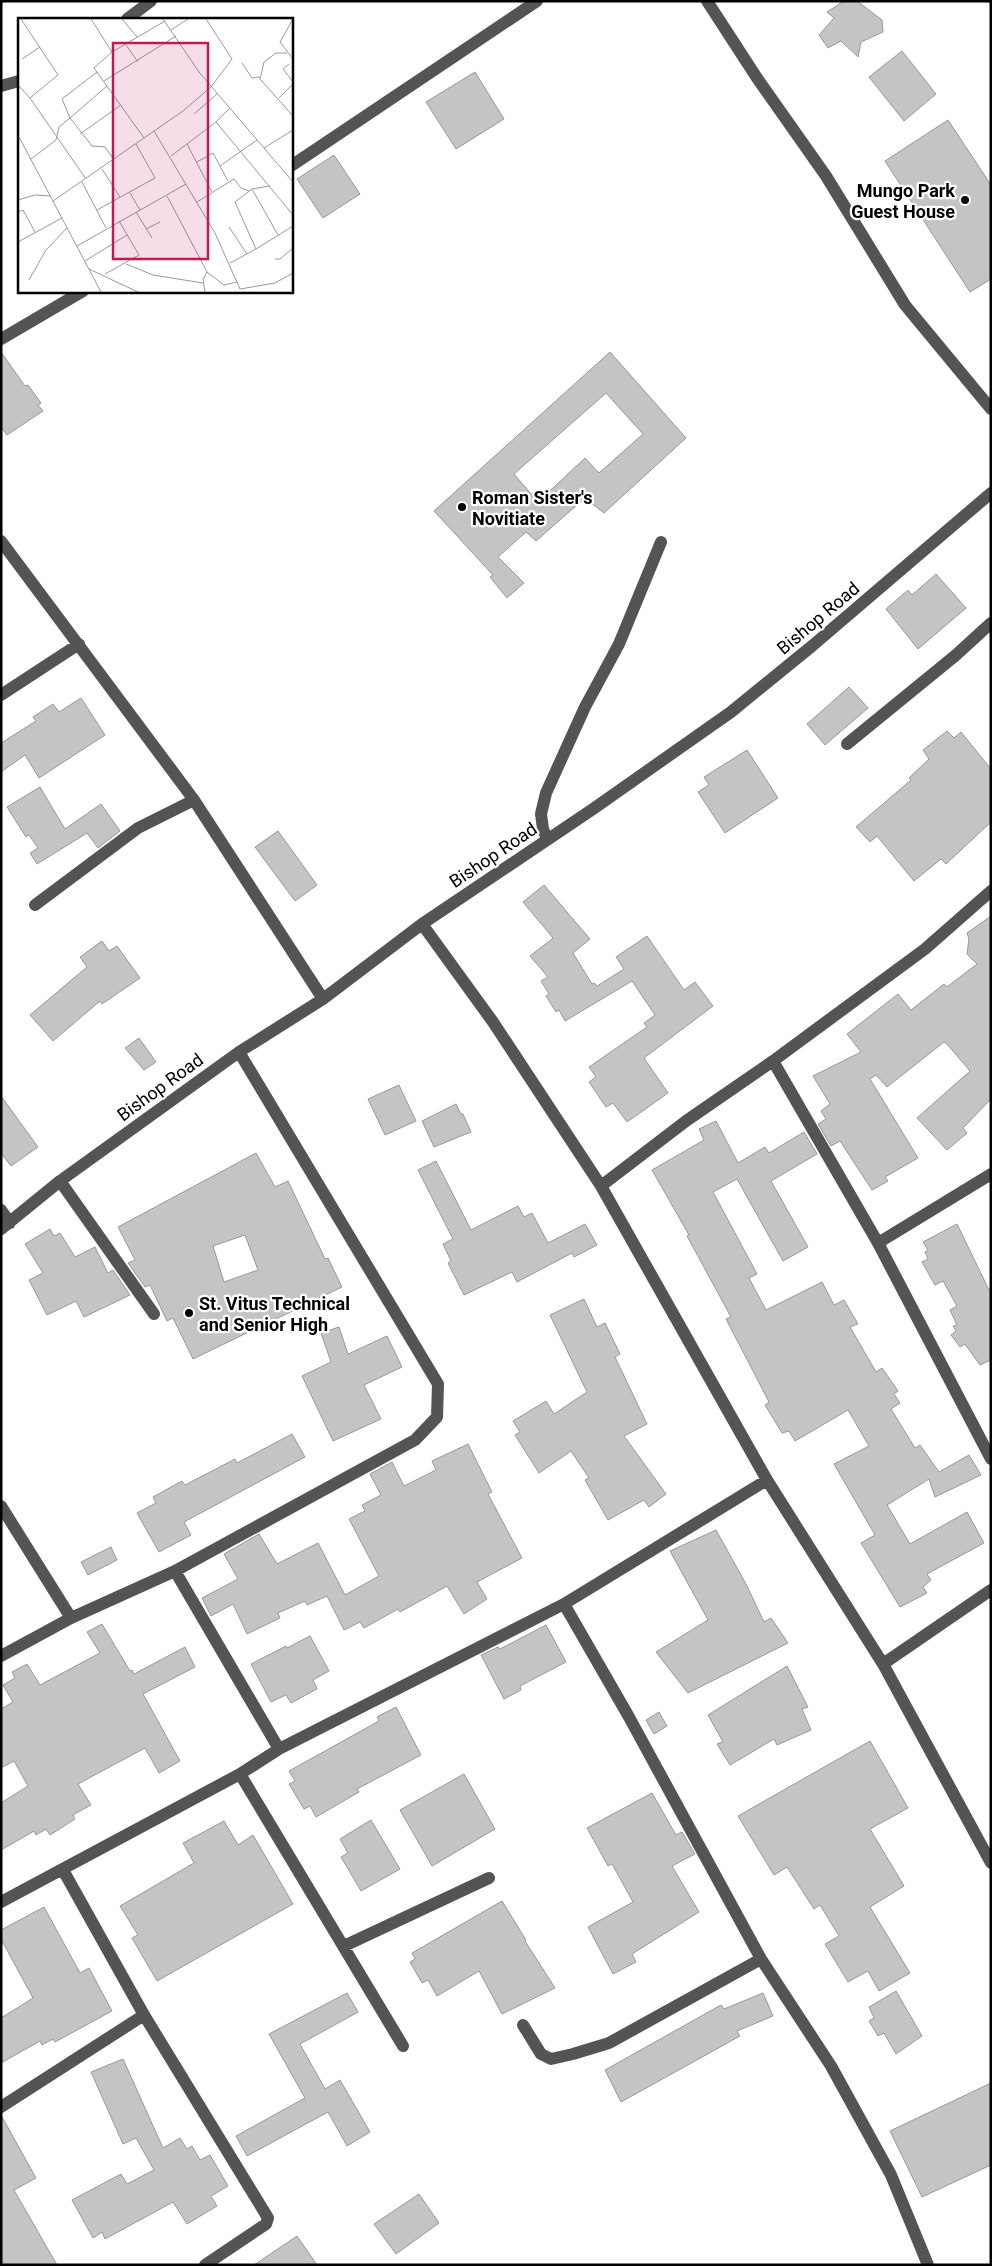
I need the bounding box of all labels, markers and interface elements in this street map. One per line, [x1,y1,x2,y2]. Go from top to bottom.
inset map [18,18,292,292]
place label: Mungo Park Guest House [851,180,955,222]
marker: Mungo Park Guest House [959,194,971,206]
place label: Roman Sister's Novitiate [472,487,593,529]
marker: Roman Sister's Novitiate [456,501,468,513]
street label: Bishop Road [773,578,863,658]
street label: Bishop Road [445,818,541,892]
street label: Bishop Road [113,1049,207,1125]
place label: St. Vitus Technical and Senior High [199,1293,350,1335]
marker: St. Vitus Technical and Senior High [183,1307,195,1319]

